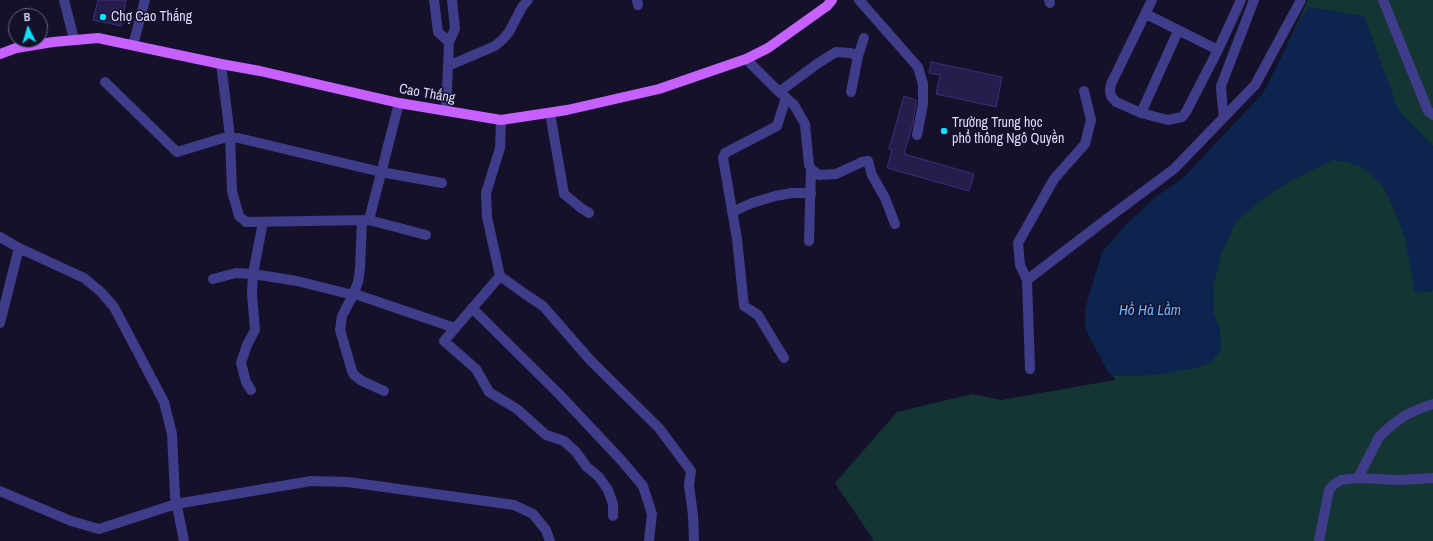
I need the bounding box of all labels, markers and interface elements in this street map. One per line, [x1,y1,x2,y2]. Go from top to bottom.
north arrow [8,8,48,48]
place label: Chợ Cao Thắng [111,9,192,25]
text: B [23,10,31,24]
marker: Chợ Cao Thắng [98,12,108,22]
street label: Cao Thắng [398,81,456,107]
place label: Trường Trung học phổ thông Ngô Quyền [952,115,1064,148]
marker: Trường Trung học phổ thông Ngô Quyền [939,126,949,136]
water label: Hồ Hà Lầm [1119,302,1181,320]

